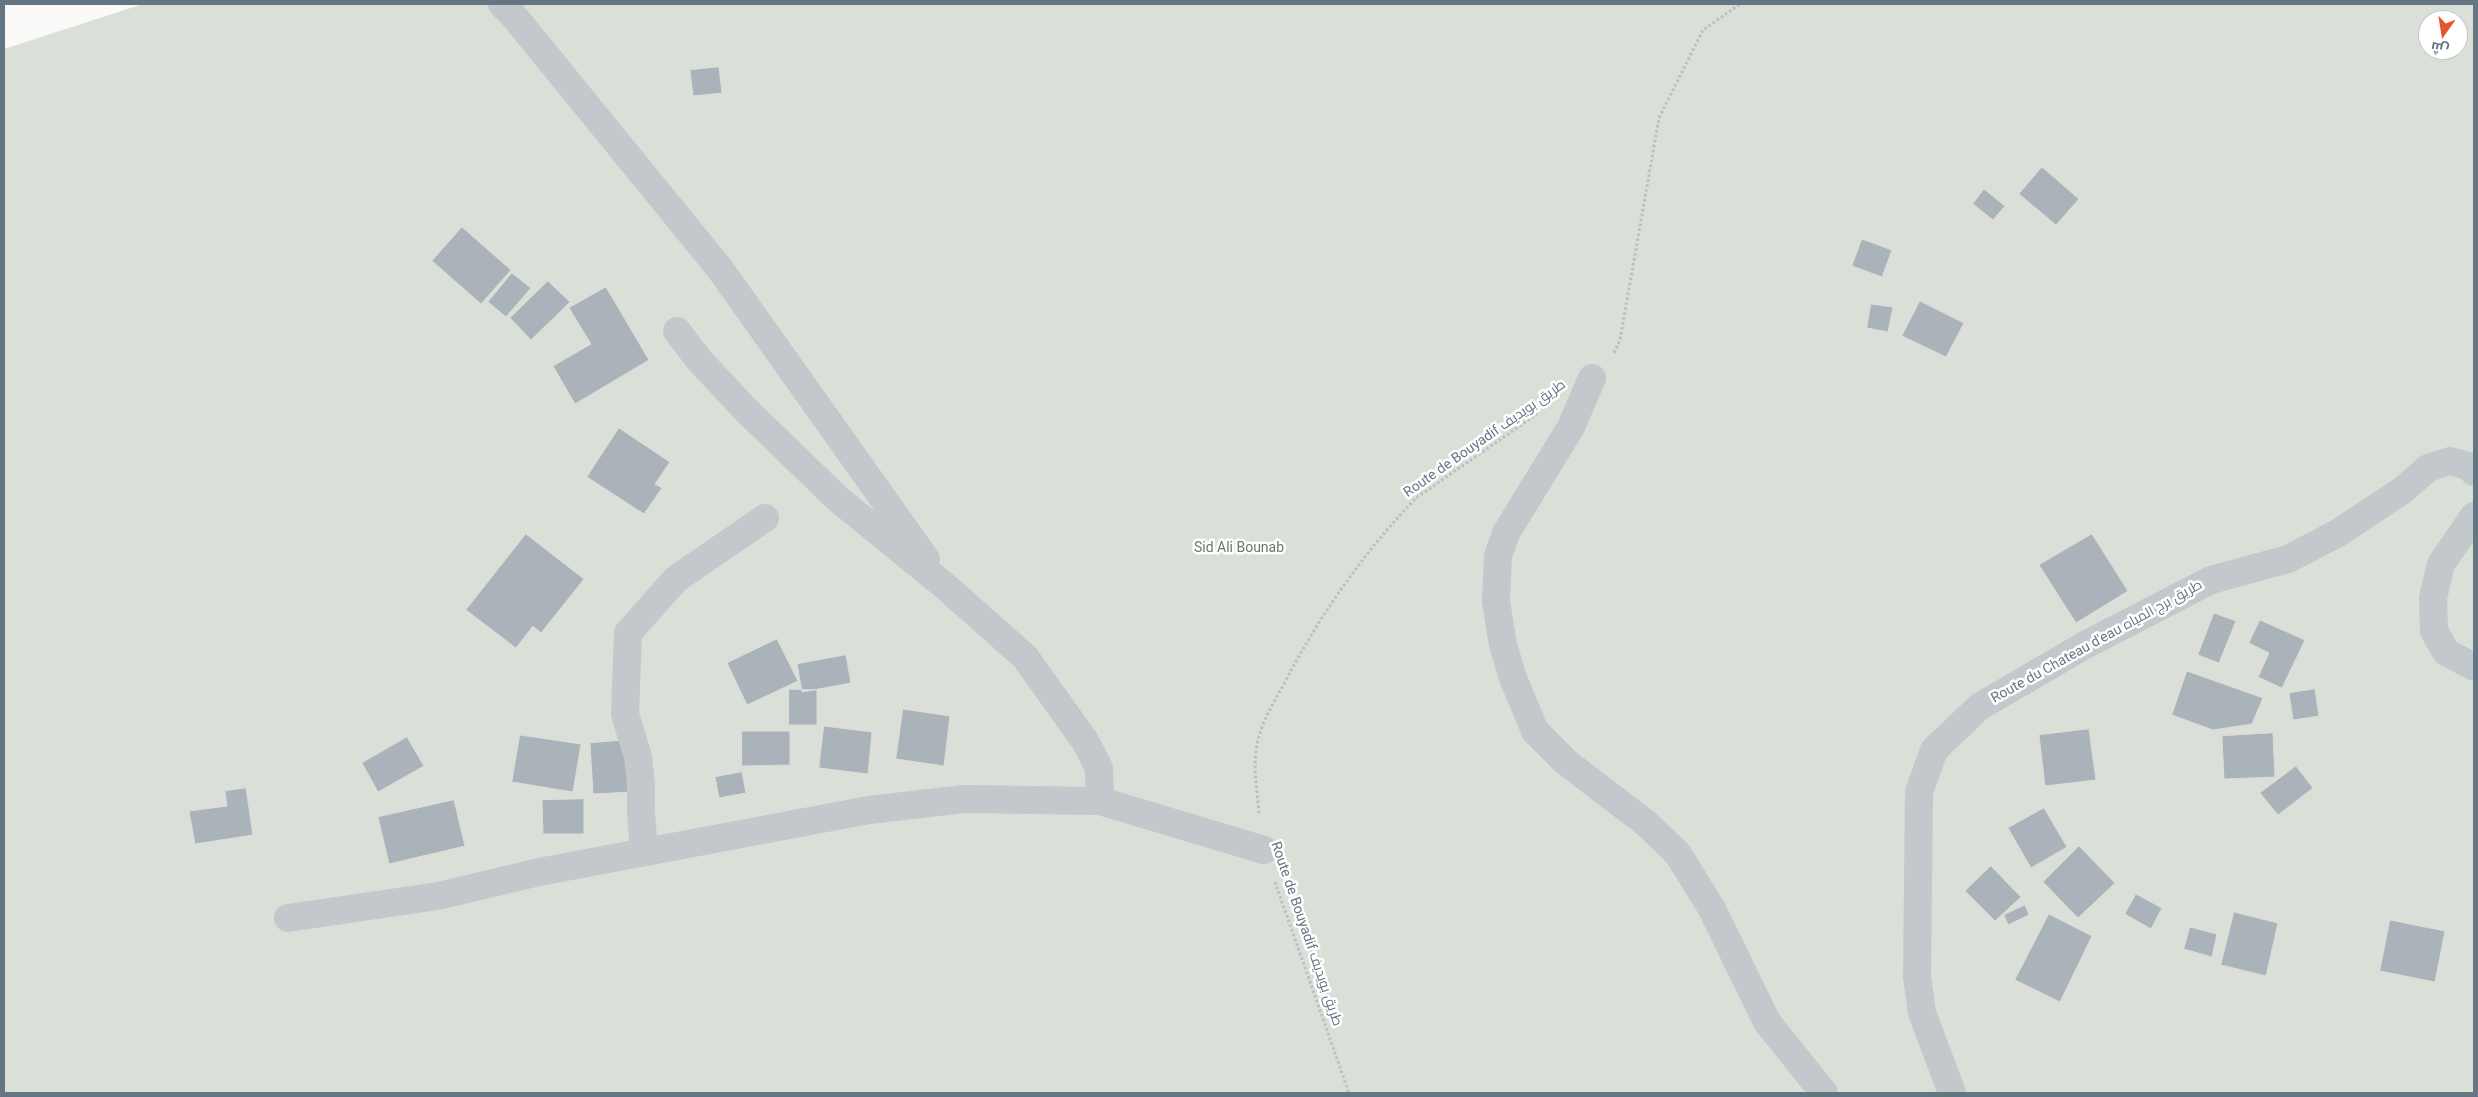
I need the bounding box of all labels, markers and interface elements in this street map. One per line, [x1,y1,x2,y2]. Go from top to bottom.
north arrow [2418,10,2468,60]
text: ش [2429,39,2450,58]
street label: Route de Bouyadif طريق بويديف [1401,377,1569,501]
park label: Sid Ali Bounab [1194,540,1284,556]
street label: Route du Chateau d'eau طريق برج المياه [1989,577,2205,707]
street label: Route de Bouyadif طريق بويديف [1267,840,1345,1028]

